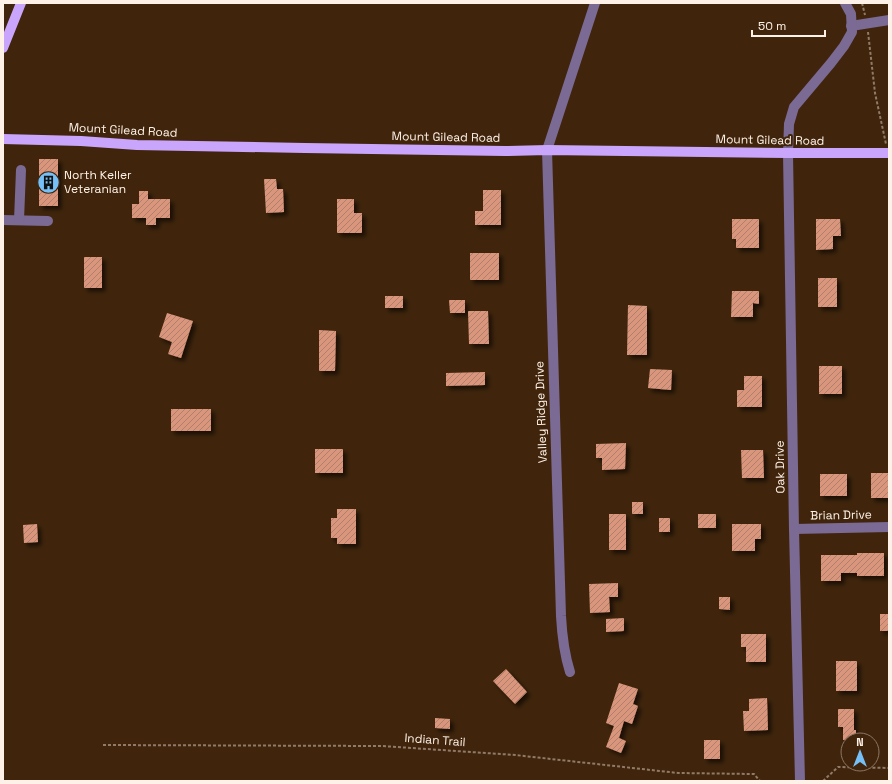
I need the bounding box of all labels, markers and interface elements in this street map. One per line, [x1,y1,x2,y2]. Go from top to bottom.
scale bar [752,12,825,38]
text: 50 m [758,18,786,34]
street label: Mount Gilead Road [68,119,178,141]
street label: Mount Gilead Road [391,128,501,146]
street label: Mount Gilead Road [715,131,825,149]
place label: North Keller Veteranian [64,167,132,197]
building icon: North Keller Veteranian [36,169,62,195]
street label: Valley Ridge Drive [531,361,551,463]
street label: Oak Drive [772,440,788,494]
street label: Brian Drive [810,506,872,524]
street label: Indian Trail [404,730,466,750]
north arrow [840,732,880,772]
text: N [856,735,864,749]

